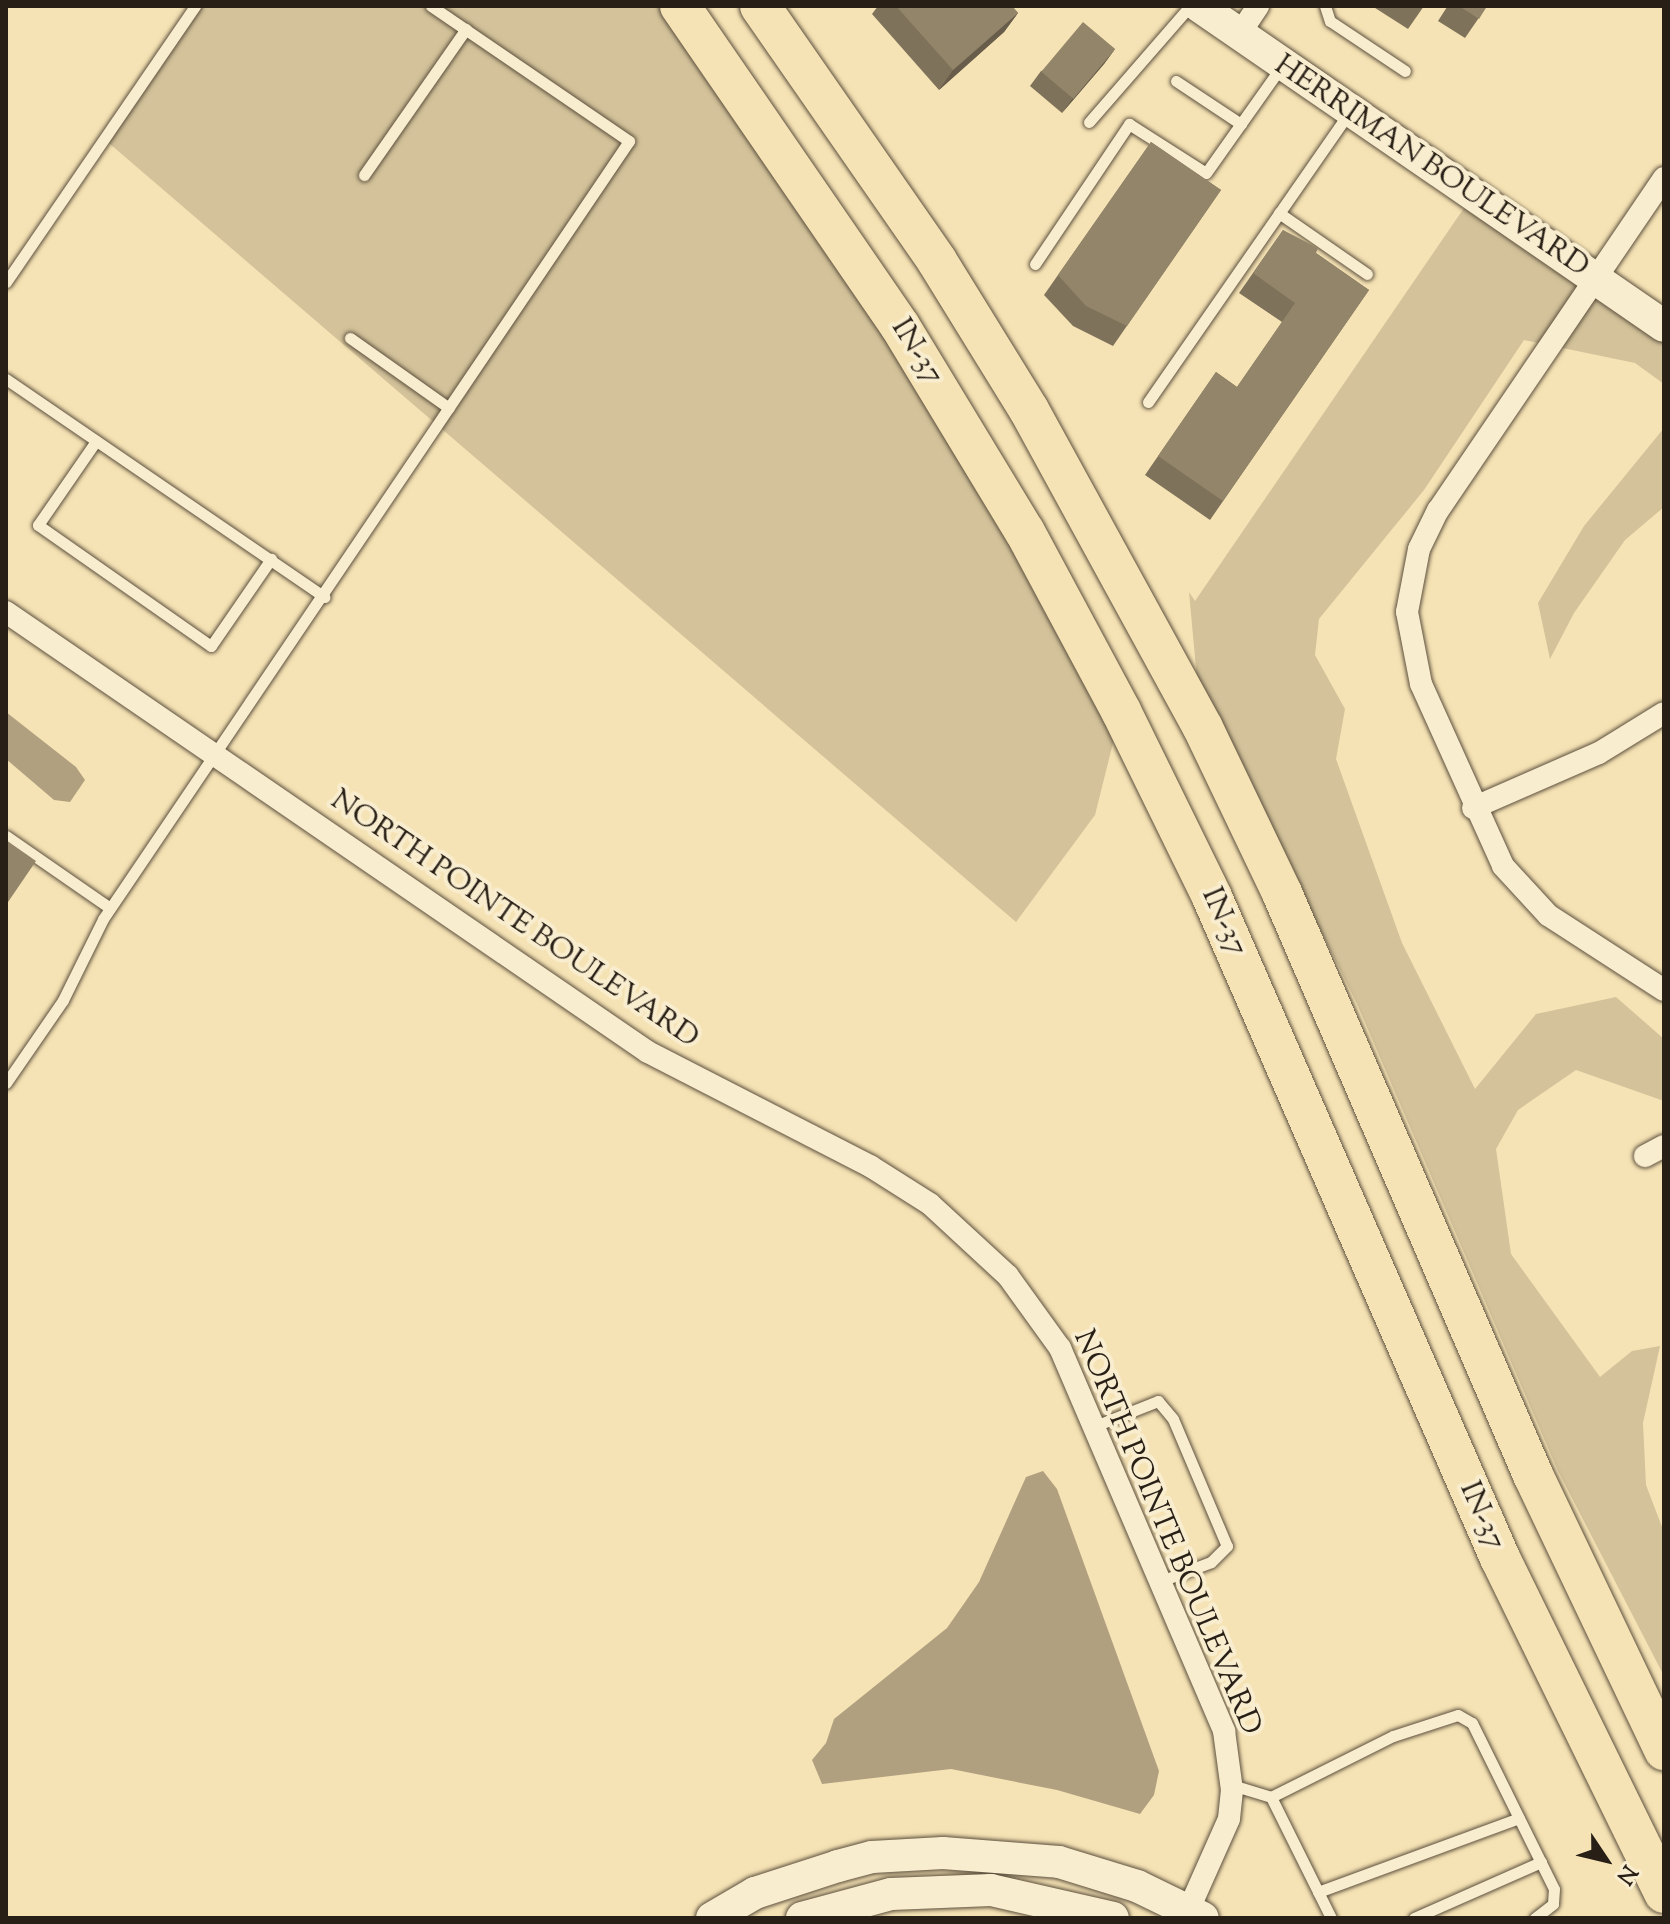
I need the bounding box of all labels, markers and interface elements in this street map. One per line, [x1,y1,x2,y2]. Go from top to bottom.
street label: HERRIMAN BOULEVARD [1267,48,1595,286]
street label: IN-37 [882,312,950,392]
street label: NORTH POINTE BOULEVARD [323,783,705,1057]
street label: IN-37 [1192,882,1254,962]
street label: NORTH POINTE BOULEVARD [1064,1325,1268,1741]
street label: IN-37 [1450,1476,1512,1556]
north arrow [1566,1820,1646,1900]
text: N [1608,1857,1644,1890]

